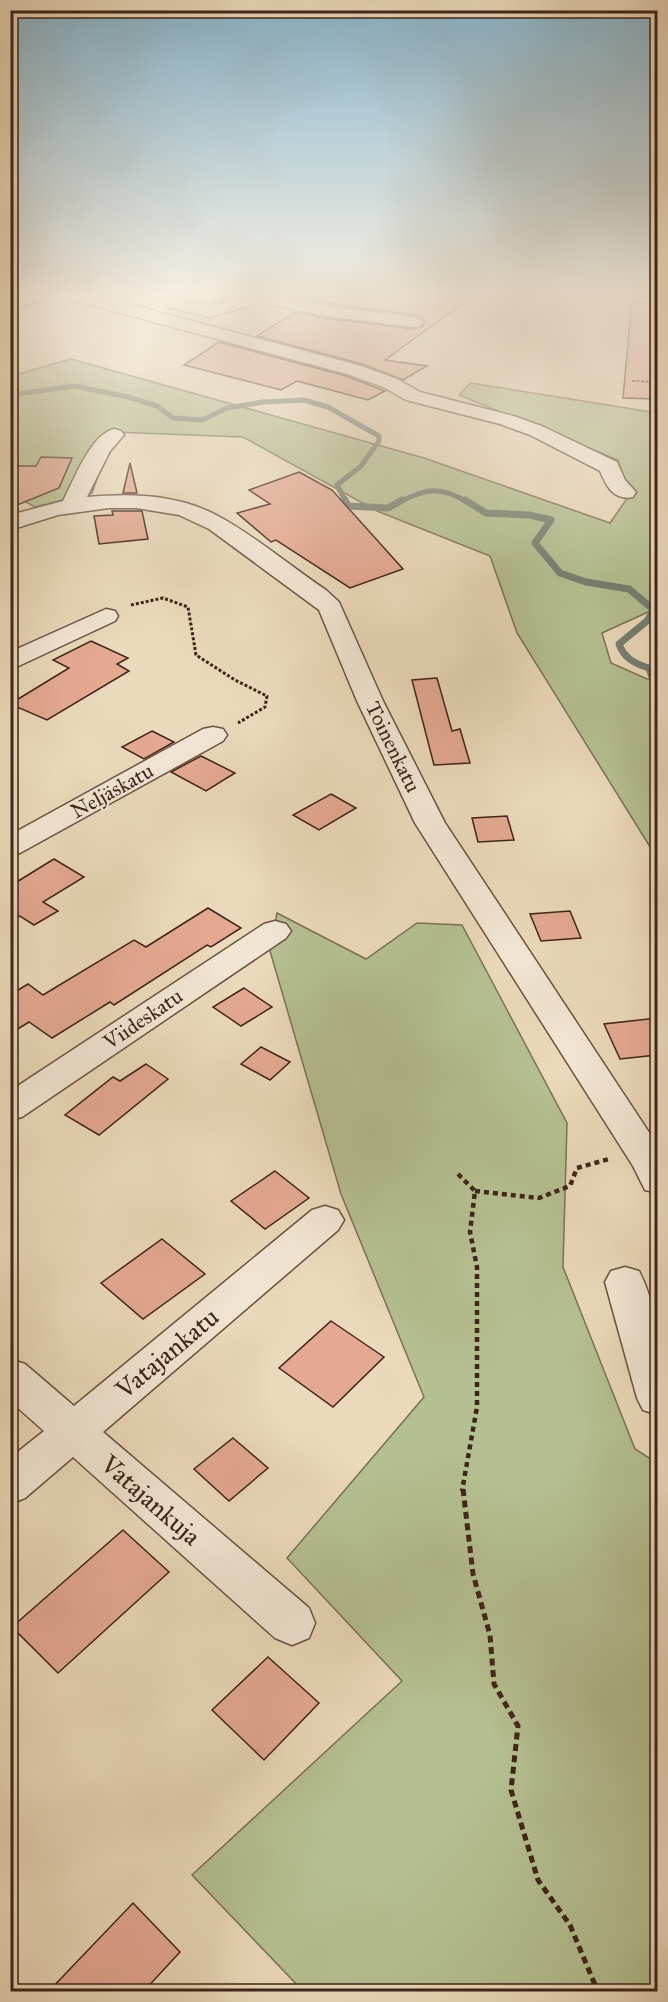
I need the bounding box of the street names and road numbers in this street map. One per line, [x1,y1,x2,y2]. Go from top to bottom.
street label: Toinenkatu [360,697,426,797]
street label: Neljäskatu [66,758,158,824]
street label: Viideskatu [98,983,188,1056]
street label: Vatajankatu [108,1301,225,1406]
street label: Vatajankuja [94,1447,207,1552]

